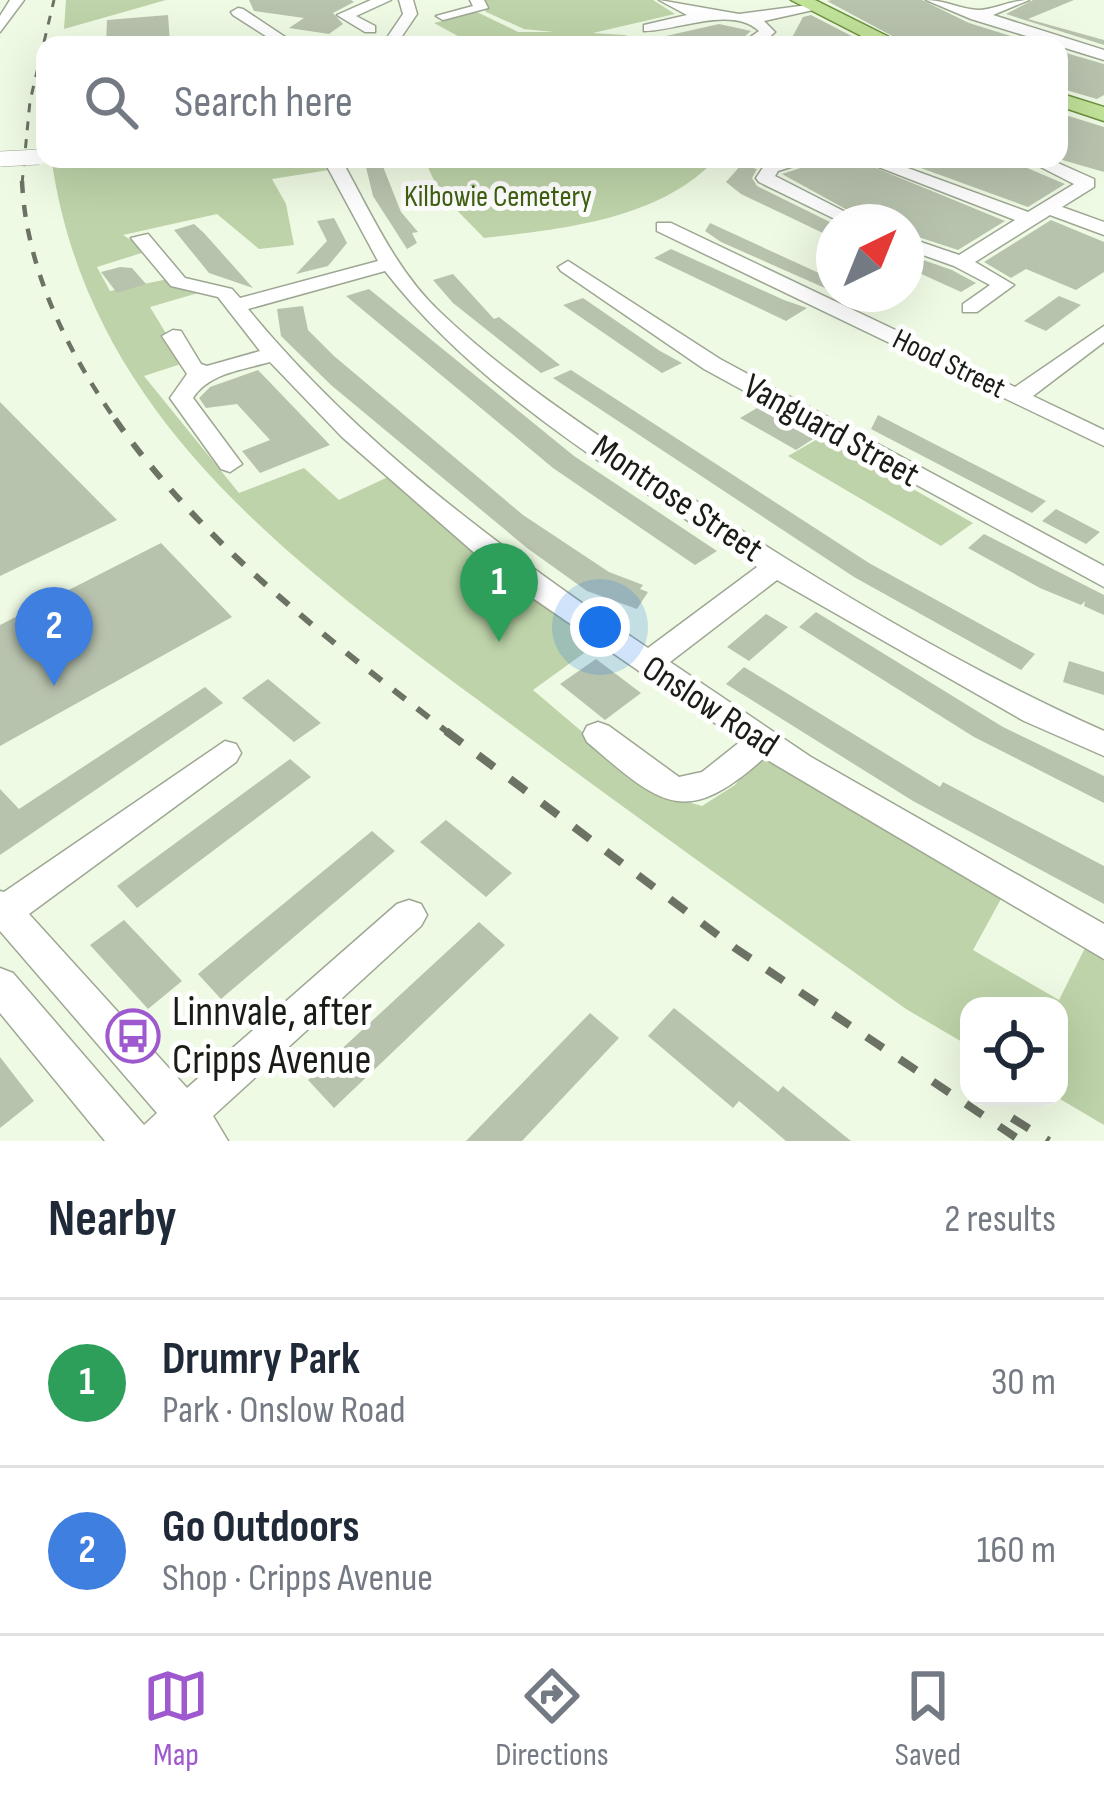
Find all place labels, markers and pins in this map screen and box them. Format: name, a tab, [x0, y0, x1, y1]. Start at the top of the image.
pin: 1	[460, 543, 538, 642]
pin: 2	[15, 587, 93, 686]
place label: Linnvale, after Cripps Avenue	[172, 987, 372, 1086]
bus stop icon: Linnvale, after Cripps Avenue	[105, 1008, 161, 1064]

